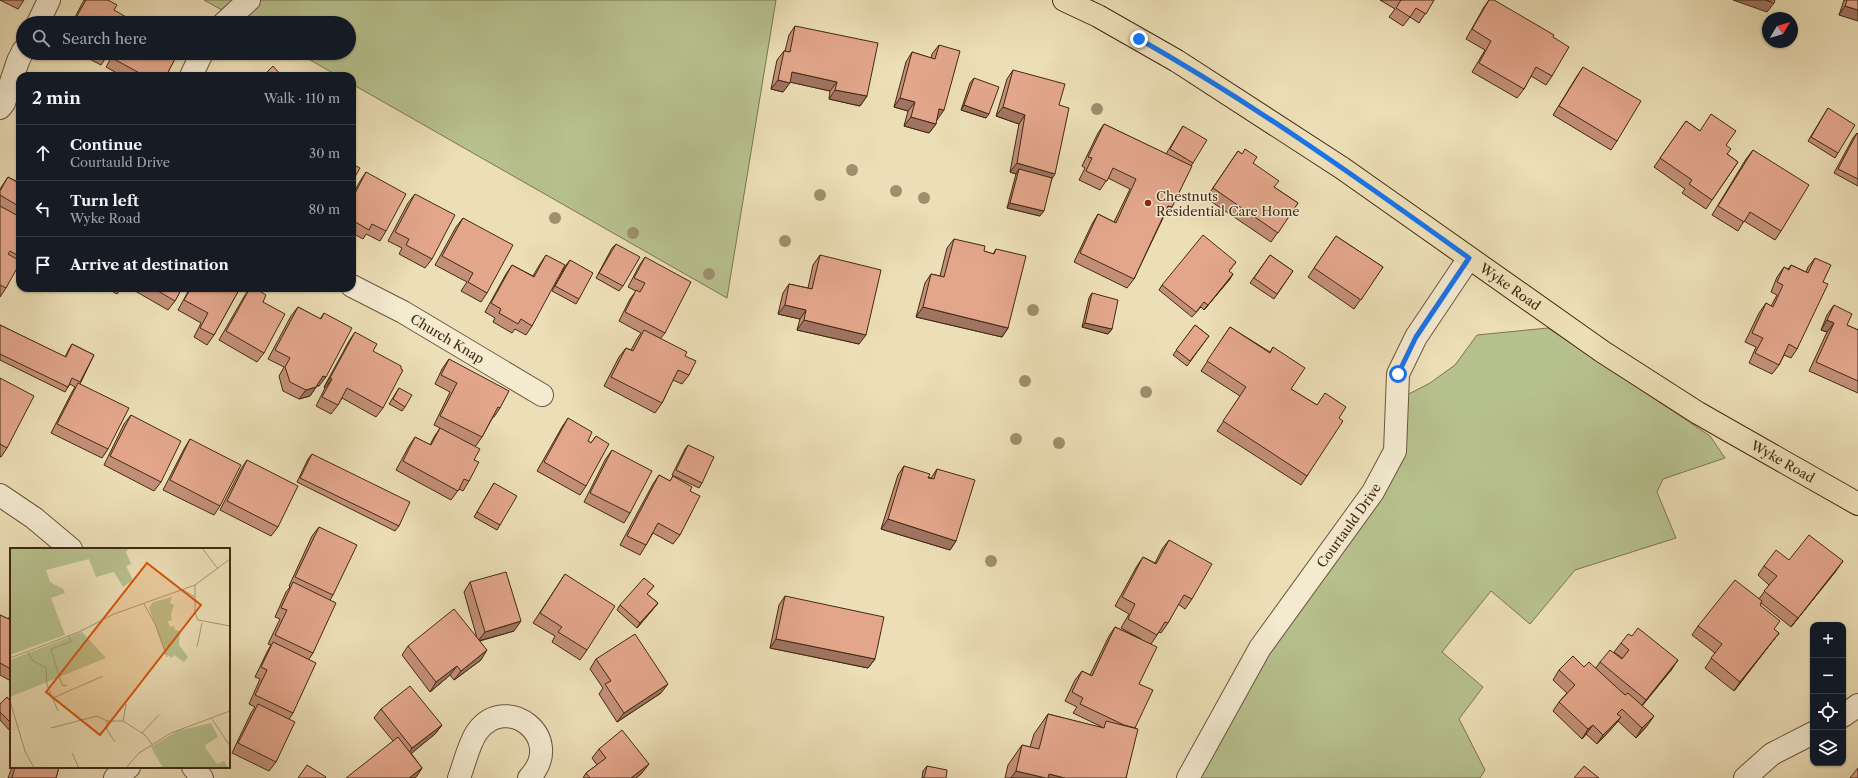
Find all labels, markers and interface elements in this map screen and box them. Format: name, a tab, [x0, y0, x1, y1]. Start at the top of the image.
north arrow	[1762, 12, 1798, 48]
search box	[16, 16, 356, 60]
icon: search	[30, 27, 52, 49]
text: Search here	[62, 29, 147, 48]
route end	[1130, 30, 1148, 48]
text: 2 min	[32, 88, 81, 108]
text: Walk · 110 m	[264, 90, 340, 106]
text: Continue	[70, 135, 142, 154]
icon: ahead	[32, 142, 54, 164]
text: 30 m	[309, 145, 340, 161]
text: Courtauld Drive	[70, 154, 170, 170]
place label: Chestnuts Residential Care Home	[1156, 188, 1300, 219]
text: Turn left	[70, 191, 139, 210]
icon: left	[32, 198, 54, 220]
marker: Chestnuts Residential Care Home	[1143, 198, 1153, 208]
text: 80 m	[308, 201, 340, 217]
text: Wyke Road	[70, 210, 141, 226]
icon: arrive	[32, 254, 54, 276]
text: Arrive at destination	[70, 255, 229, 274]
street label: Wyke Road	[1476, 259, 1544, 314]
street label: Church Knap	[408, 310, 487, 367]
route start	[1389, 365, 1407, 383]
street label: Wyke Road	[1747, 436, 1818, 486]
street label: Courtauld Drive	[1313, 480, 1384, 571]
inset map	[10, 548, 230, 768]
map controls	[1810, 622, 1846, 766]
button: +	[1810, 622, 1846, 658]
button: −	[1810, 658, 1846, 694]
button: locate	[1810, 694, 1846, 730]
button: layers	[1810, 730, 1846, 766]

